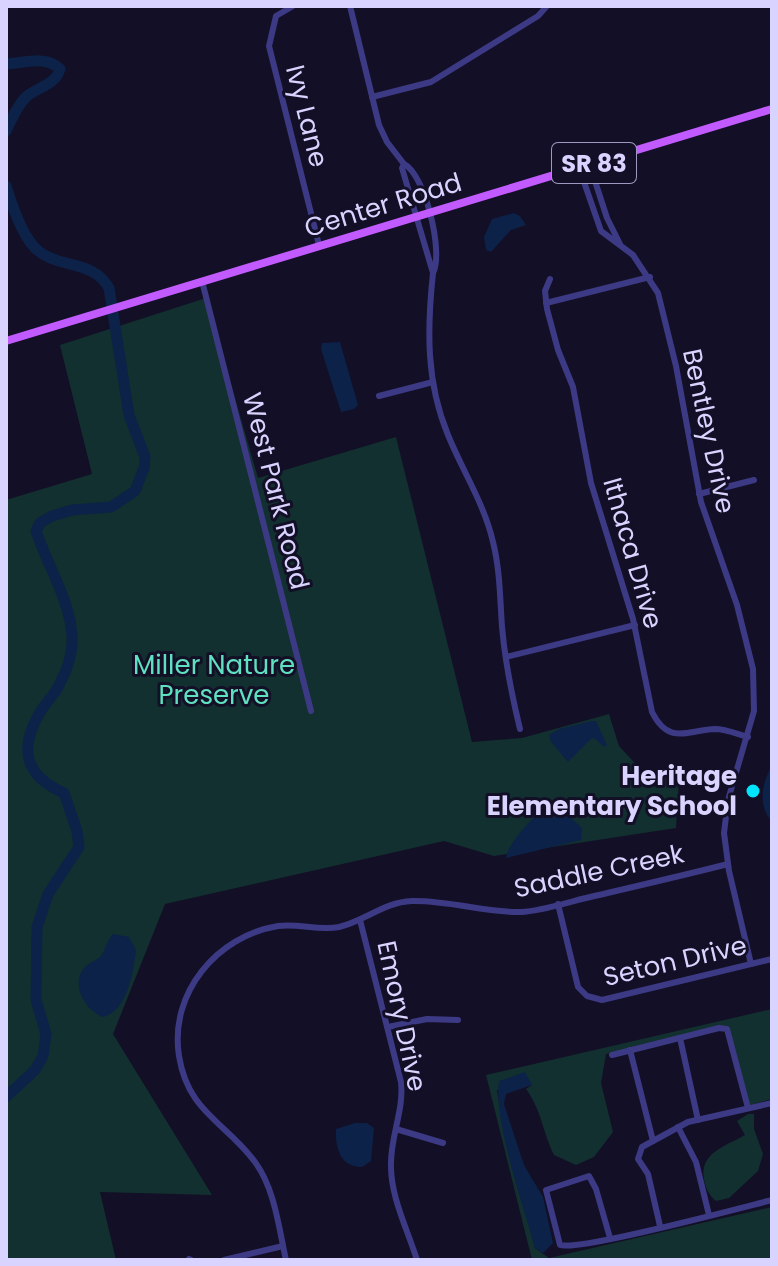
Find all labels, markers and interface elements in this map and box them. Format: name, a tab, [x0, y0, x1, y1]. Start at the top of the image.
street label: Ivy Lane	[277, 61, 337, 171]
road number: SR 83	[552, 143, 636, 183]
street label: Center Road	[300, 164, 466, 246]
street label: Bentley Drive	[674, 345, 744, 517]
street label: West Park Road	[234, 389, 318, 593]
street label: Ithaca Drive	[594, 473, 672, 633]
park label: Miller Nature Preserve	[133, 647, 295, 713]
place label: Heritage Elementary School	[487, 758, 737, 824]
marker: Heritage Elementary School	[744, 782, 762, 800]
street label: Saddle Creek	[511, 835, 688, 907]
street label: Seton Drive	[600, 927, 750, 995]
street label: Emory Drive	[368, 937, 436, 1095]

